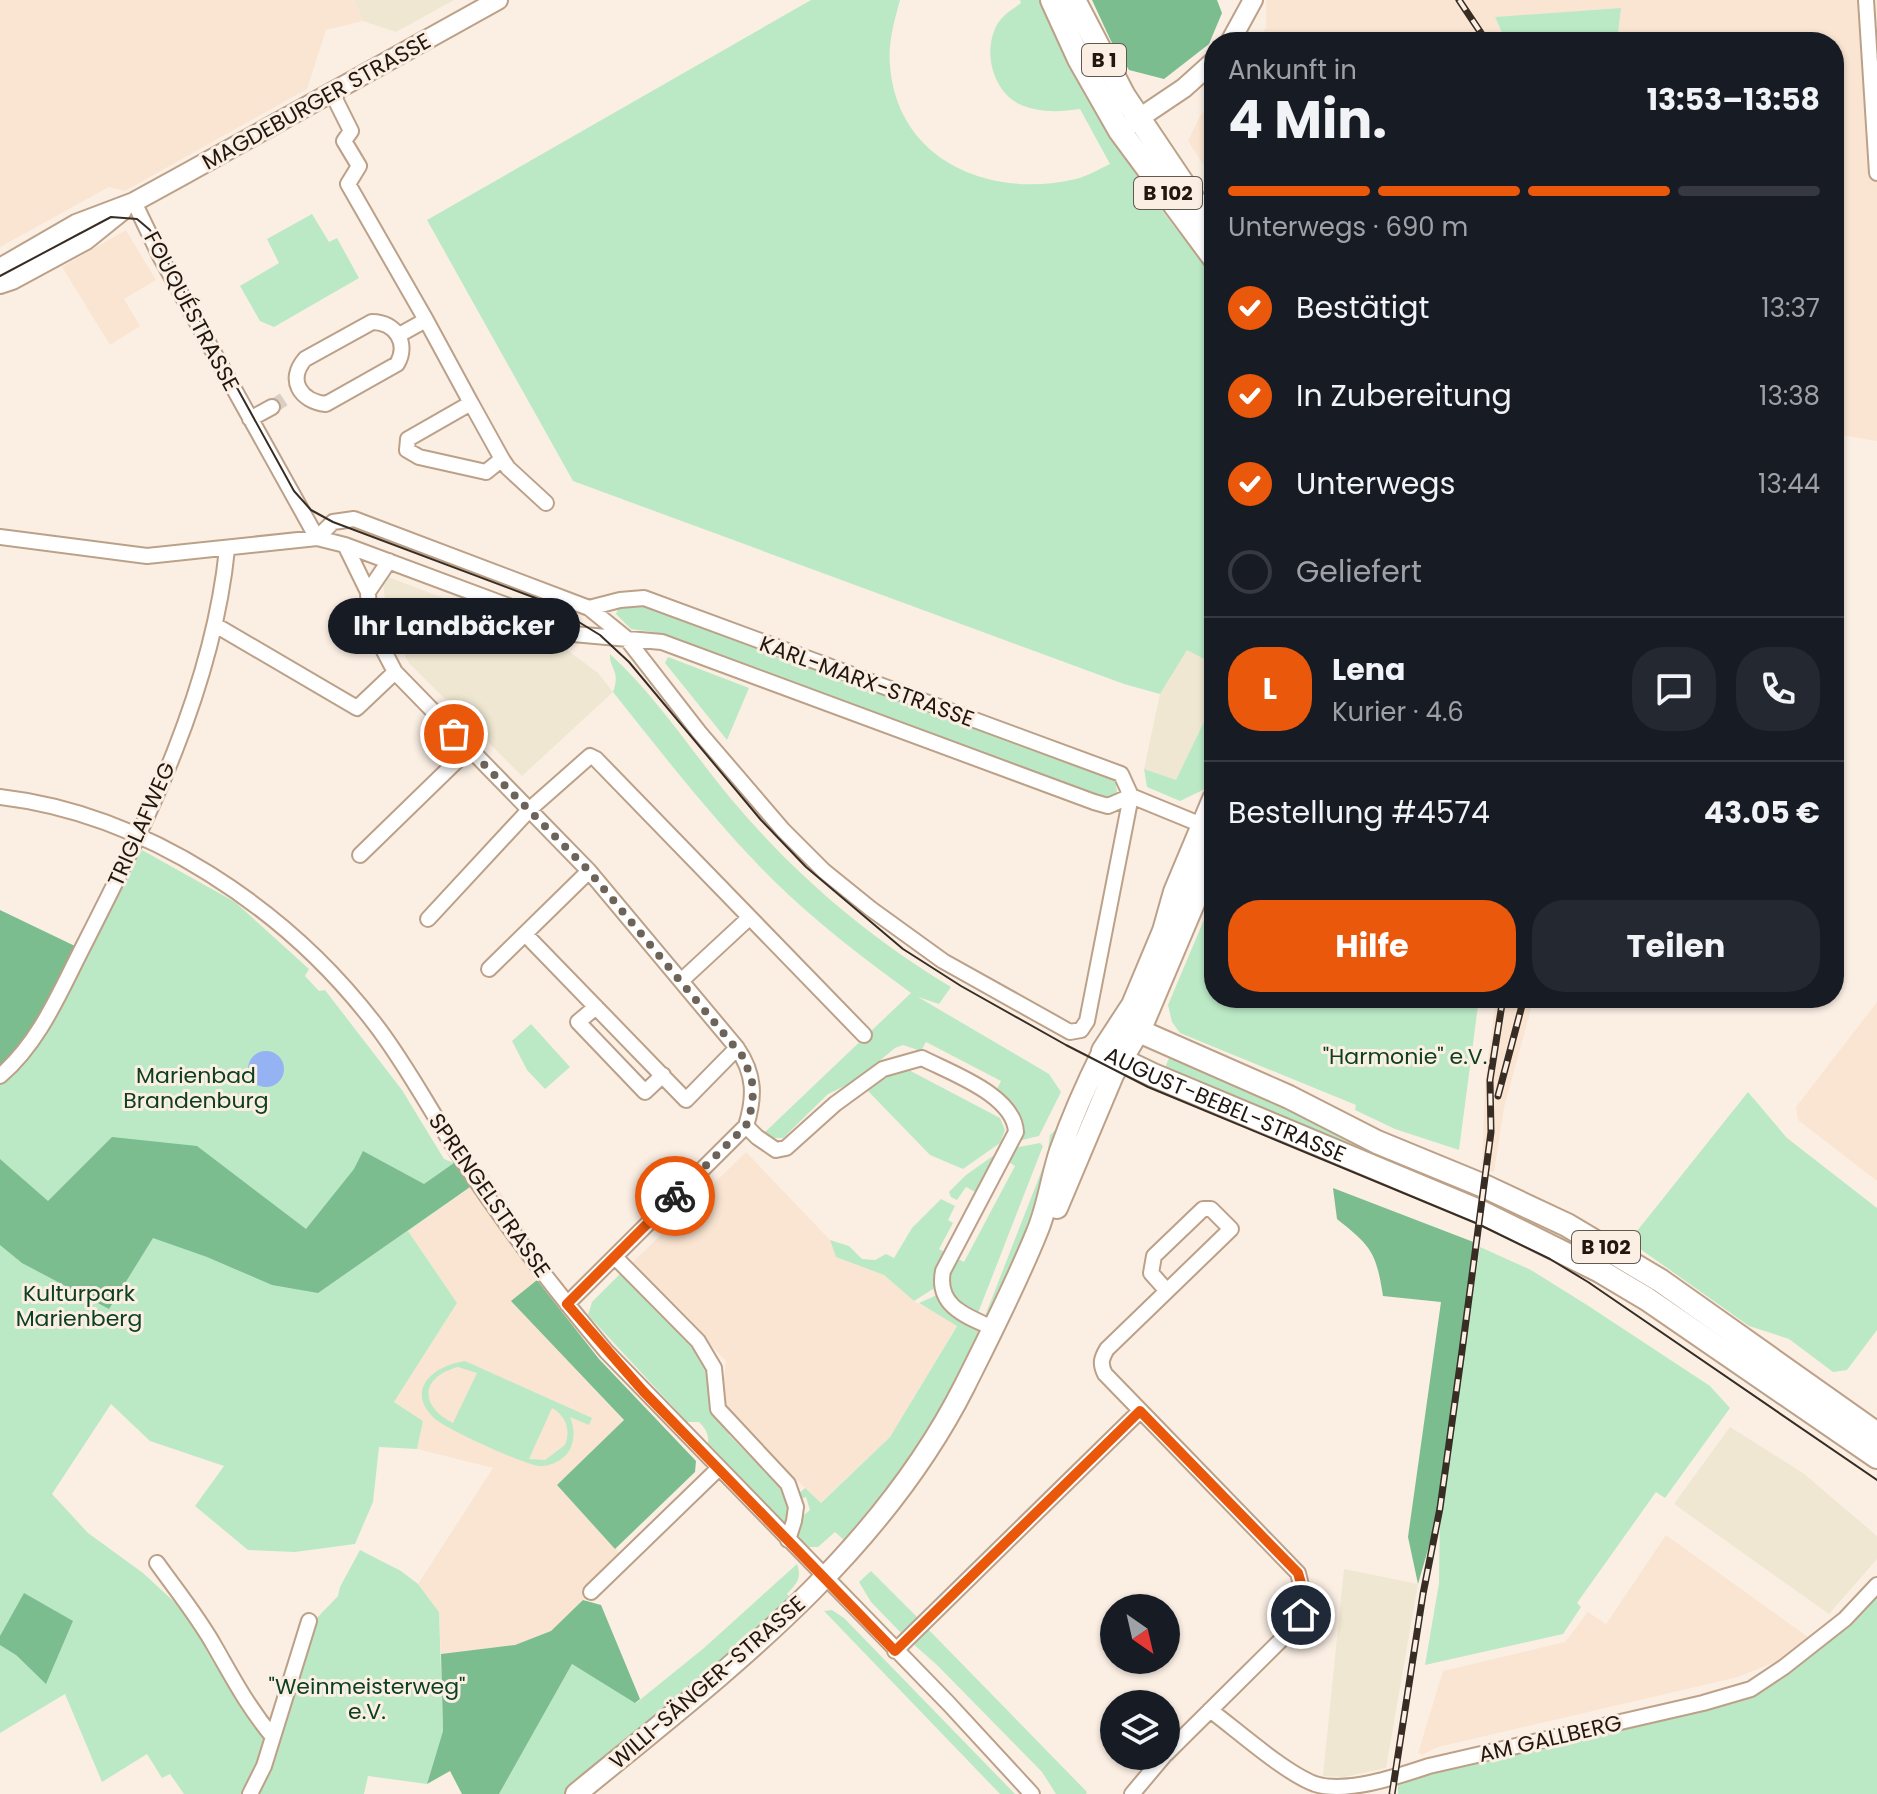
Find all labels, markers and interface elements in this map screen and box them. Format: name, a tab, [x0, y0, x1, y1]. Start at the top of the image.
street label: MAGDEBURGER STRASSE	[196, 26, 436, 177]
road number: B 1	[1082, 44, 1126, 76]
text: Ankunft in	[1228, 52, 1357, 88]
text: 13:53–13:58	[1647, 78, 1820, 121]
text: 4 Min.	[1228, 83, 1387, 156]
road number: B 102	[1134, 177, 1202, 209]
text: Unterwegs · 690 m	[1228, 209, 1468, 245]
street label: FOUQUÉSTRASSE	[136, 226, 247, 397]
icon: check	[1228, 286, 1272, 330]
text: Bestätigt	[1296, 286, 1429, 329]
text: 13:37	[1761, 290, 1820, 326]
icon: check	[1228, 374, 1272, 418]
text: In Zubereitung	[1296, 374, 1512, 417]
text: 13:38	[1759, 378, 1820, 414]
icon: check	[1228, 462, 1272, 506]
text: Unterwegs	[1296, 462, 1455, 505]
text: 13:44	[1758, 466, 1820, 502]
text: Geliefert	[1296, 550, 1422, 593]
callout: Ihr Landbäcker	[328, 598, 580, 654]
text: Ihr Landbäcker	[353, 608, 555, 644]
street label: KARL-MARX-STRASSE	[755, 628, 978, 735]
button: chat	[1632, 647, 1716, 731]
button: phone	[1736, 647, 1820, 731]
text: Lena	[1332, 648, 1405, 691]
text: L	[1263, 667, 1277, 710]
text: Kurier · 4.6	[1332, 694, 1464, 730]
pin	[420, 700, 488, 768]
icon: bag	[432, 712, 476, 756]
street label: TRIGLAFWEG	[100, 757, 183, 891]
text: Bestellung #4574	[1228, 791, 1490, 834]
text: 43.05 €	[1704, 791, 1820, 834]
button: Hilfe	[1228, 900, 1516, 992]
button: Teilen	[1532, 900, 1820, 992]
street label: AUGUST-BEBEL-STRASSE	[1099, 1039, 1351, 1170]
park label: "Harmonie" e.V.	[1323, 1041, 1487, 1072]
park label: Marienbad Brandenburg	[123, 1060, 269, 1116]
street label: SPRENGELSTRASSE	[421, 1107, 558, 1284]
courier	[635, 1156, 715, 1236]
icon: bike	[653, 1174, 697, 1218]
road number: B 102	[1572, 1231, 1640, 1263]
park label: Kulturpark Marienberg	[16, 1278, 142, 1334]
pin	[1267, 1581, 1335, 1649]
street label: WILLI-SÄNGER-STRASSE	[603, 1588, 812, 1776]
icon: home	[1279, 1593, 1323, 1637]
north arrow	[1100, 1594, 1180, 1674]
map controls	[1100, 1594, 1180, 1770]
park label: "Weinmeisterweg" e.V.	[268, 1671, 466, 1727]
button: layers	[1100, 1690, 1180, 1770]
street label: AM GALLBERG	[1476, 1707, 1625, 1770]

